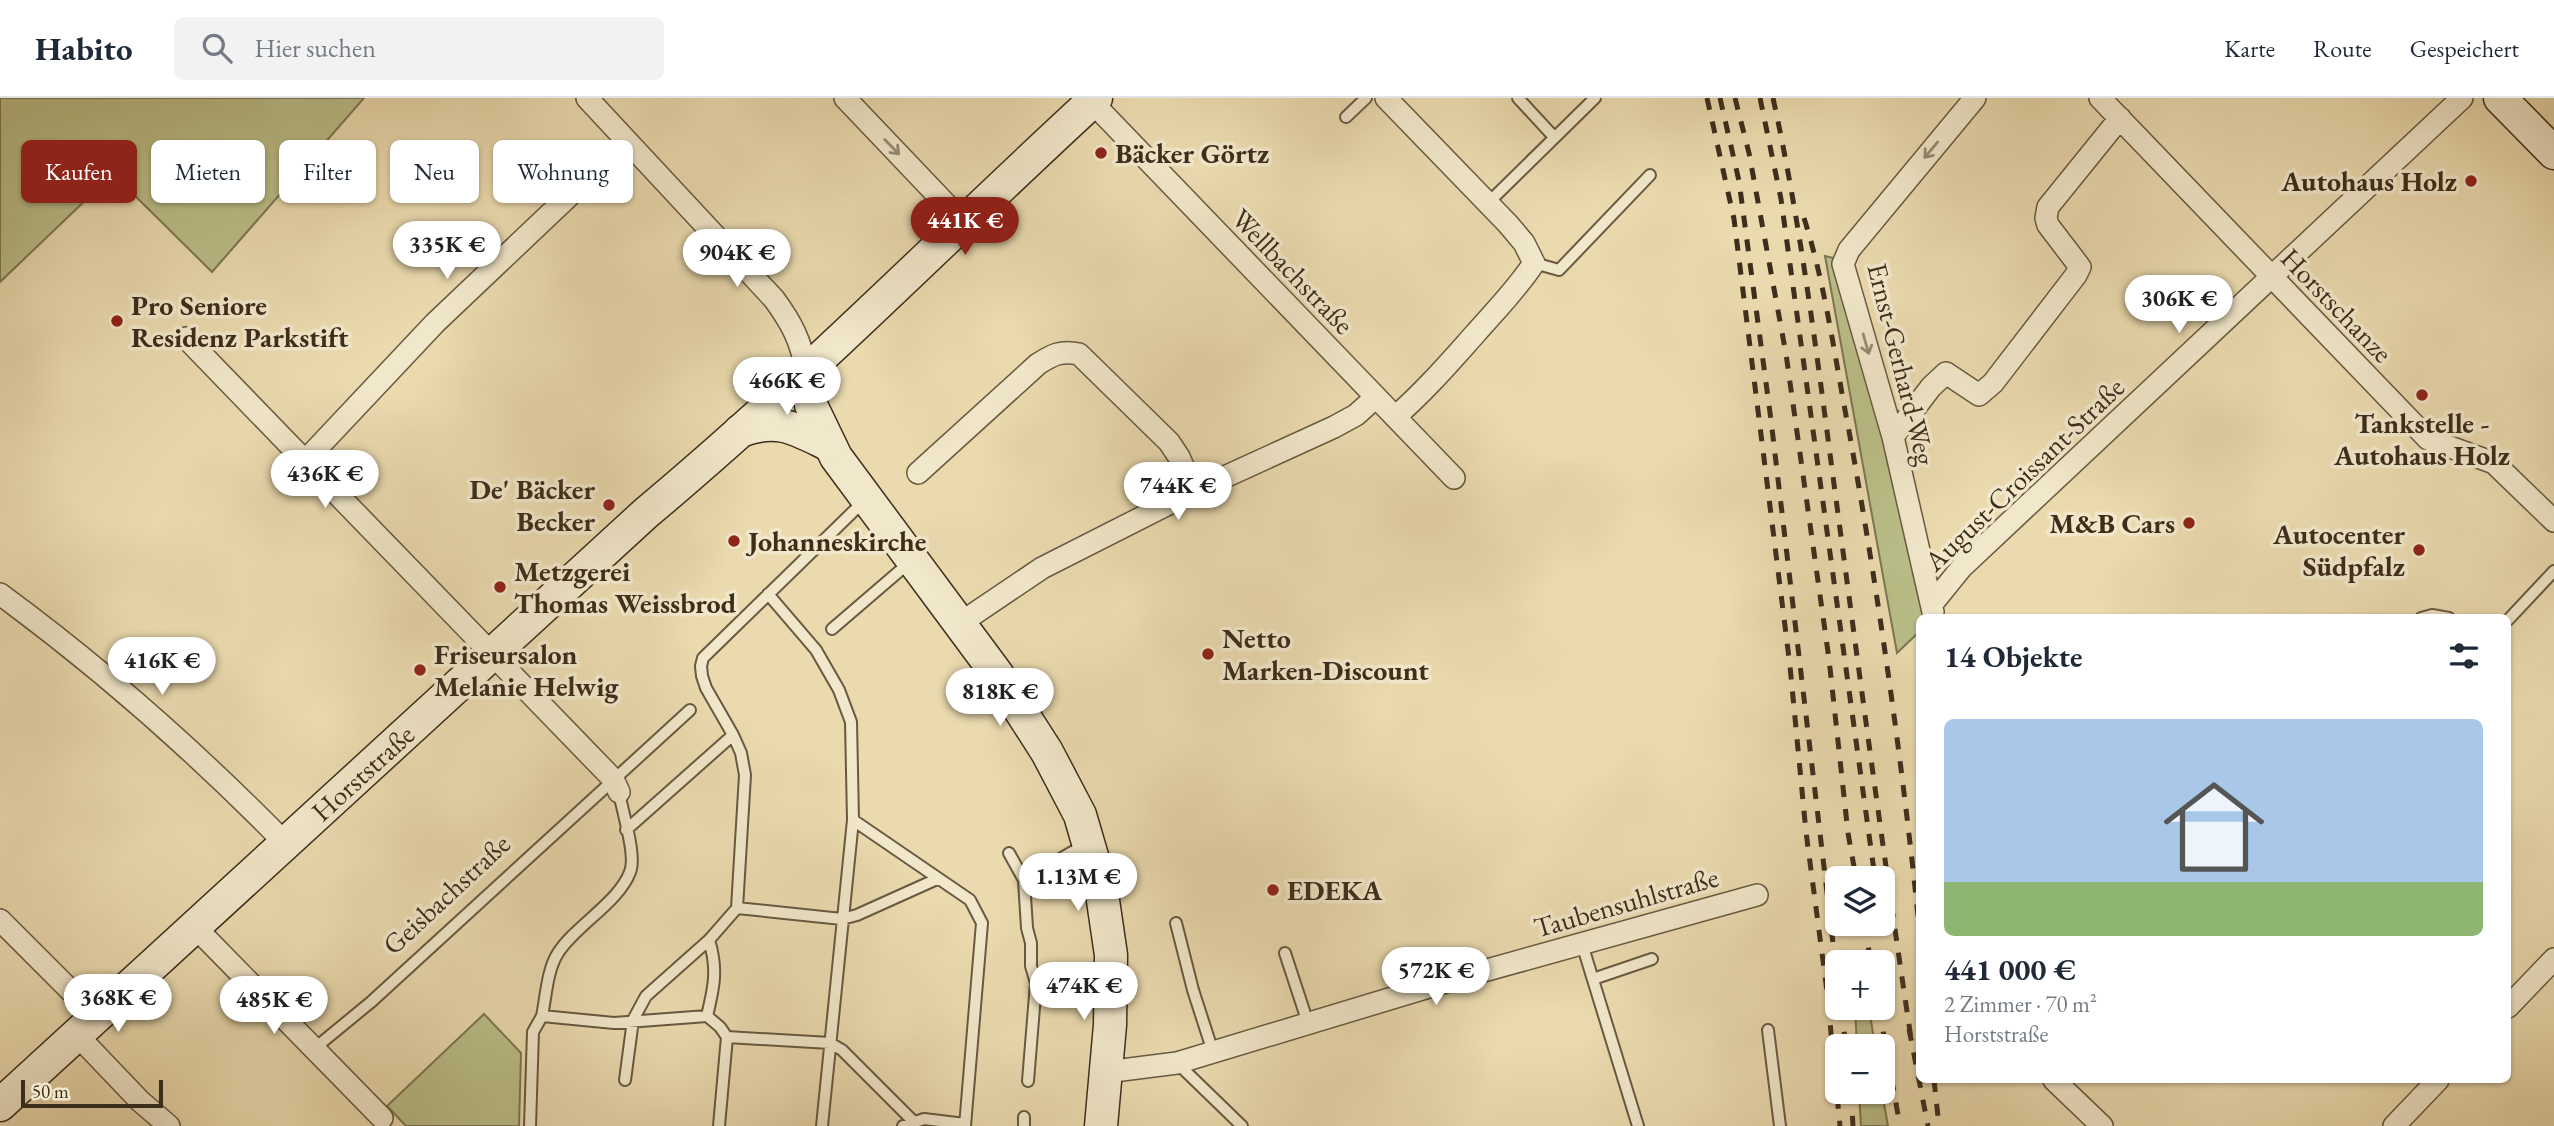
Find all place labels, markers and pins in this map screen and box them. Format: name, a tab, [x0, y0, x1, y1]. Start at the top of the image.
place label: Bäcker Görtz	[1115, 135, 1269, 171]
marker: Bäcker Görtz	[1093, 145, 1109, 161]
place label: Autohaus Holz	[2280, 163, 2457, 199]
marker: Autohaus Holz	[2463, 173, 2479, 189]
pin: 441K €	[908, 198, 1022, 257]
pin: 335K €	[390, 222, 504, 281]
pin: 904K €	[680, 230, 794, 289]
pin: 306K €	[2122, 275, 2236, 335]
place label: Pro Seniore Residenz Parkstift	[131, 287, 349, 355]
marker: Pro Seniore Residenz Parkstift	[109, 313, 125, 329]
pin: 466K €	[730, 358, 844, 417]
marker: Tankstelle - Autohaus Holz	[2414, 387, 2430, 403]
place label: Tankstelle - Autohaus Holz	[2333, 405, 2510, 473]
pin: 436K €	[268, 450, 382, 510]
pin: 744K €	[1121, 462, 1235, 522]
place label: De' Bäcker Becker	[470, 471, 595, 539]
marker: De' Bäcker Becker	[601, 497, 617, 513]
place label: M&B Cars	[2049, 505, 2175, 541]
marker: M&B Cars	[2181, 515, 2197, 531]
place label: Autocenter Südpfalz	[2272, 516, 2405, 584]
place label: Johanneskirche	[745, 523, 926, 559]
marker: Johanneskirche	[726, 533, 742, 549]
marker: Autocenter Südpfalz	[2411, 542, 2427, 558]
place label: Metzgerei Thomas Weissbrod	[514, 553, 737, 621]
marker: Metzgerei Thomas Weissbrod	[492, 579, 508, 595]
place label: Netto Marken-Discount	[1222, 620, 1429, 688]
place label: Friseursalon Melanie Helwig	[434, 636, 619, 704]
pin: 416K €	[105, 638, 219, 697]
marker: Netto Marken-Discount	[1200, 646, 1216, 662]
marker: Friseursalon Melanie Helwig	[412, 662, 428, 678]
pin: 818K €	[943, 668, 1057, 728]
pin: 1.13M €	[1013, 854, 1143, 913]
place label: EDEKA	[1287, 872, 1383, 908]
marker: EDEKA	[1265, 882, 1281, 898]
pin: 572K €	[1379, 948, 1493, 1007]
pin: 474K €	[1027, 962, 1141, 1022]
pin: 368K €	[61, 974, 175, 1034]
pin: 485K €	[217, 976, 331, 1036]

